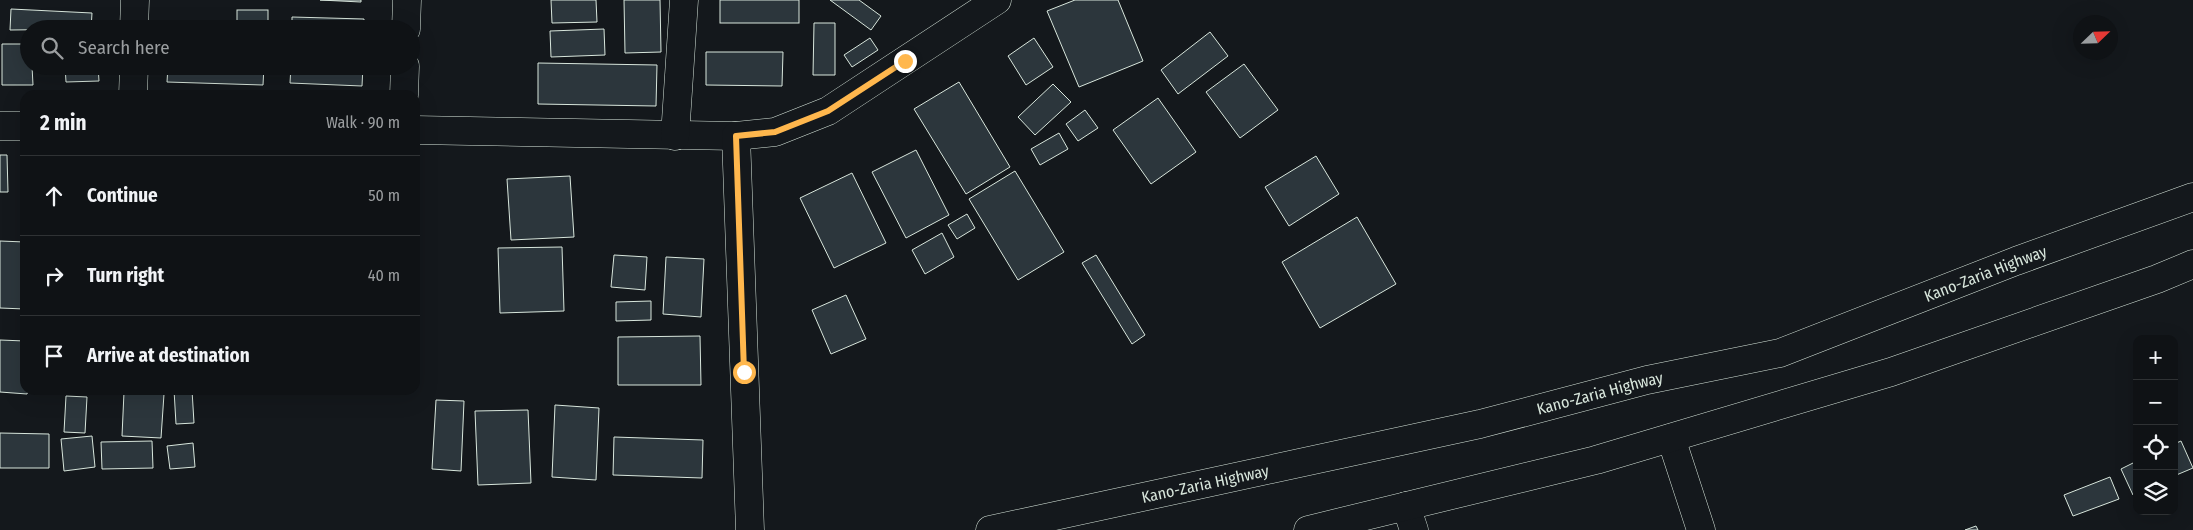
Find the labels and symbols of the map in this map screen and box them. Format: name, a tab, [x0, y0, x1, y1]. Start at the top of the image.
north arrow	[2073, 15, 2118, 60]
route end	[894, 50, 917, 73]
street label: Kano-Zaria Highway	[1921, 241, 2050, 305]
route start	[733, 361, 756, 384]
street label: Kano-Zaria Highway	[1534, 367, 1665, 418]
street label: Kano-Zaria Highway	[1140, 460, 1271, 506]

